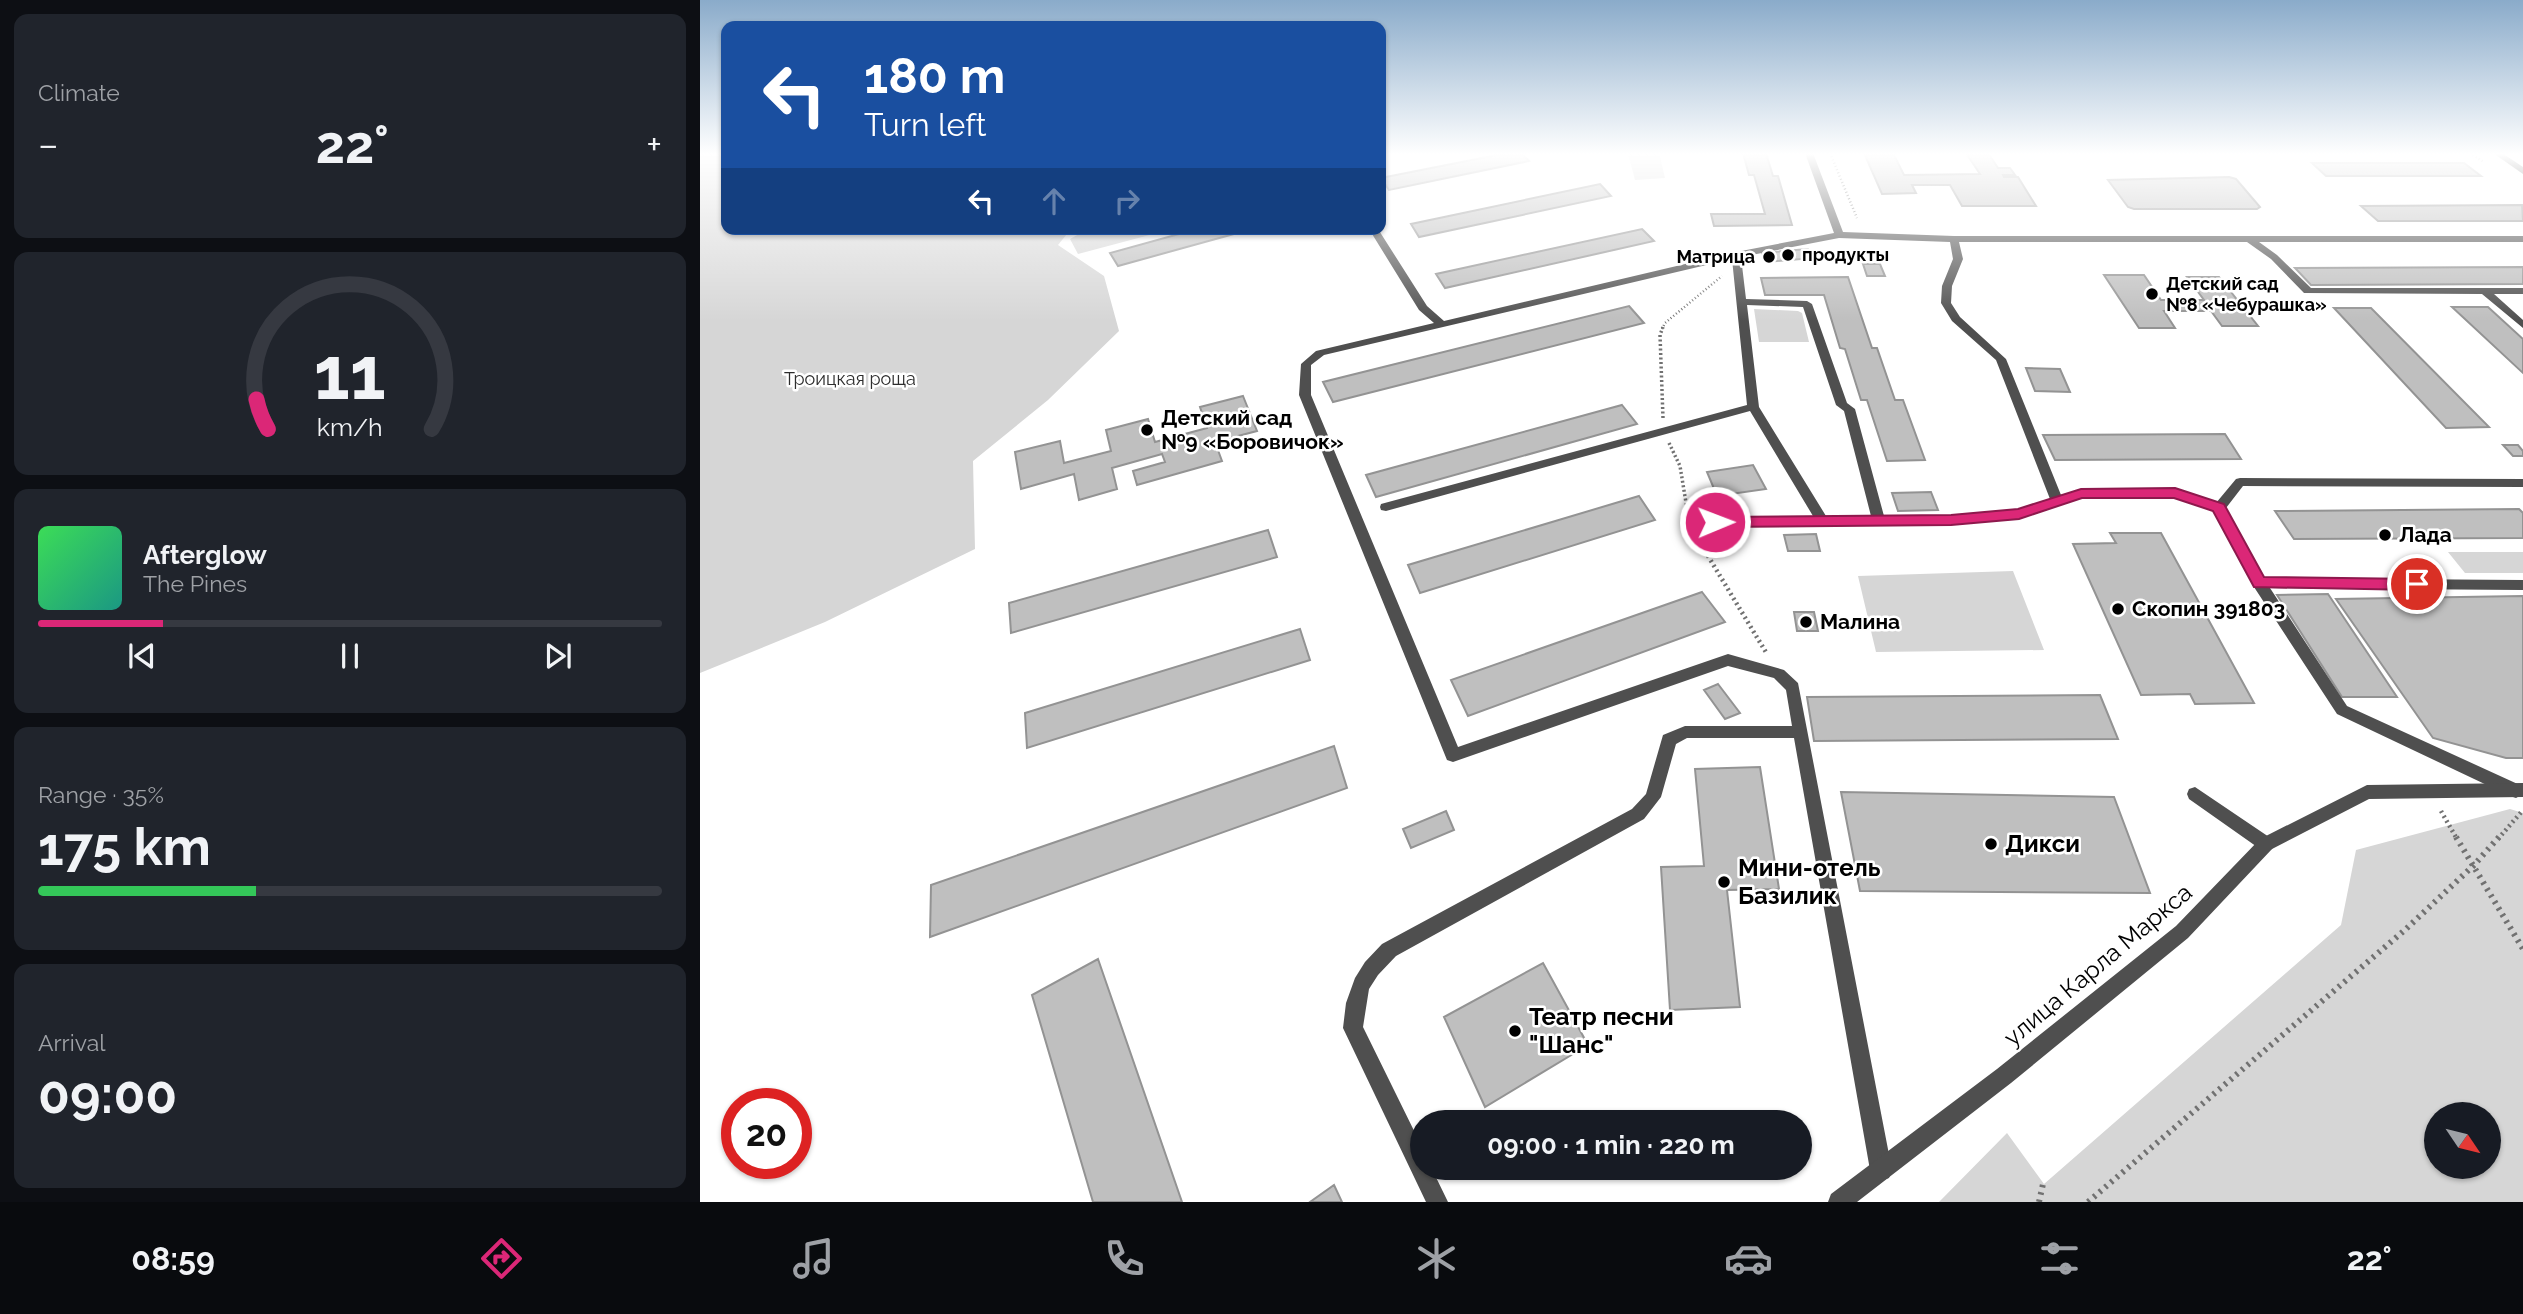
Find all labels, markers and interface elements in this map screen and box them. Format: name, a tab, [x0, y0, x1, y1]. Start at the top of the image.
text: 180 m	[864, 47, 1005, 104]
icon: left	[749, 49, 840, 140]
text: Climate	[38, 79, 120, 106]
text: Turn left	[864, 106, 986, 143]
text: 22°	[316, 114, 389, 175]
text: −	[38, 122, 58, 167]
text: +	[646, 122, 662, 167]
icon: left	[962, 182, 1000, 220]
icon: ahead	[1035, 182, 1073, 220]
icon: right	[1108, 182, 1146, 220]
place label: продукты	[1802, 244, 1889, 265]
place label: Матрица	[1677, 246, 1755, 267]
marker: продукты	[1780, 247, 1796, 263]
marker: Матрица	[1761, 249, 1777, 265]
place label: Детский сад №8 «Чебурашка»	[2166, 273, 2327, 315]
marker: Детский сад №8 «Чебурашка»	[2144, 286, 2160, 302]
text: 11	[314, 332, 386, 417]
park label: Троицкая роща	[784, 368, 916, 389]
place label: Детский сад №9 «Боровичок»	[1161, 405, 1344, 454]
text: km/h	[317, 412, 383, 442]
marker: Детский сад №9 «Боровичок»	[1139, 422, 1155, 438]
position arrow	[1678, 485, 1752, 559]
place label: Лада	[2399, 522, 2452, 547]
marker: Лада	[2377, 527, 2393, 543]
text: Afterglow	[143, 540, 267, 570]
pin	[2387, 554, 2447, 614]
icon: arrive	[2398, 565, 2436, 603]
text: The Pines	[143, 570, 247, 597]
place label: Скопин 391803	[2132, 596, 2285, 621]
marker: Скопин 391803	[2110, 601, 2126, 617]
place label: Малина	[1820, 609, 1900, 634]
marker: Малина	[1798, 614, 1814, 630]
icon: previous	[123, 637, 161, 675]
icon: pause	[331, 637, 369, 675]
icon: next	[539, 637, 577, 675]
text: Range · 35%	[38, 781, 164, 808]
text: 175 km	[38, 816, 211, 877]
place label: Дикси	[2005, 829, 2080, 858]
marker: Дикси	[1983, 836, 1999, 852]
place label: Мини-отель Базилик	[1738, 853, 1881, 910]
marker: Мини-отель Базилик	[1716, 874, 1732, 890]
street label: улица Карла Маркса	[1998, 877, 2198, 1052]
place label: Театр песни "Шанс"	[1529, 1002, 1674, 1059]
marker: Театр песни "Шанс"	[1507, 1023, 1523, 1039]
text: Arrival	[38, 1029, 105, 1056]
text: 09:00	[38, 1064, 177, 1125]
speed limit sign: 20	[721, 1088, 812, 1179]
north arrow	[2424, 1102, 2501, 1180]
map controls	[2424, 1102, 2501, 1179]
text: 09:00 · 1 min · 220 m	[1487, 1130, 1735, 1160]
icon: directions	[477, 1234, 526, 1283]
icon: music	[789, 1234, 838, 1283]
icon: phone	[1100, 1234, 1149, 1283]
icon: climate	[1412, 1234, 1461, 1283]
icon: car	[1724, 1234, 1773, 1283]
icon: filters	[2035, 1234, 2084, 1283]
text: 08:59	[131, 1240, 215, 1277]
text: 22°	[2347, 1240, 2392, 1277]

